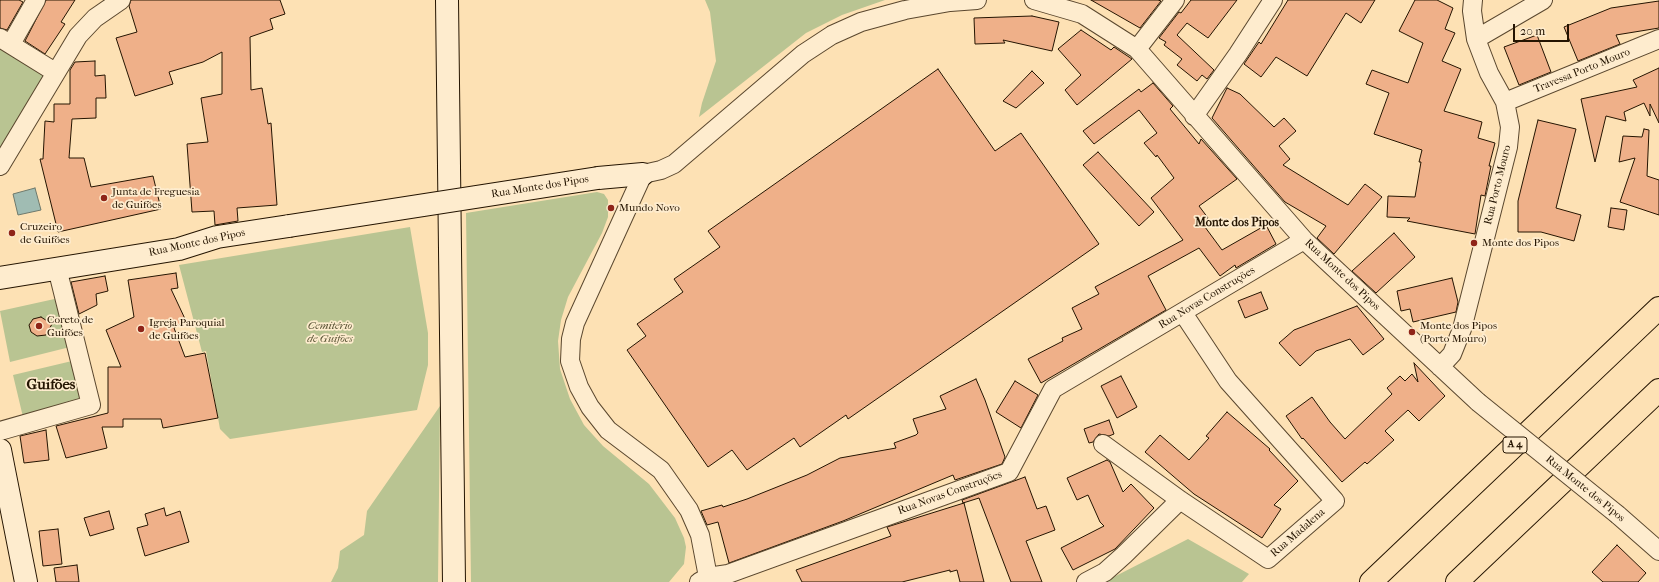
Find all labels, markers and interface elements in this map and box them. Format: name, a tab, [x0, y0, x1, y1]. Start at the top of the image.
scale bar	[1515, 16, 1571, 42]
text: 20 m	[1520, 24, 1545, 38]
street label: Travessa Porto Mouro	[1532, 46, 1632, 96]
street label: Rua Porto Mouro	[1482, 144, 1514, 226]
street label: Rua Monte dos Pipos	[490, 173, 590, 201]
place label: Junta de Freguesia de Guifões	[112, 185, 200, 211]
marker: Junta de Freguesia de Guifões	[99, 193, 109, 203]
place label: Mundo Novo	[619, 201, 680, 215]
marker: Mundo Novo	[606, 203, 616, 213]
district label: Monte dos Pipos	[1195, 216, 1279, 230]
place label: Cruzeiro de Guifões	[20, 220, 70, 246]
street label: Rua Monte dos Pipos	[147, 226, 247, 260]
marker: Cruzeiro de Guifões	[7, 228, 17, 238]
place label: Monte dos Pipos	[1482, 236, 1559, 250]
street label: Rua Monte dos Pipos	[1302, 237, 1382, 313]
marker: Monte dos Pipos	[1469, 238, 1479, 248]
street label: Rua Novas Construções	[1156, 264, 1258, 332]
place label: Coreto de Guifões	[47, 313, 93, 339]
place label: Igreja Paroquial de Guifões	[149, 316, 225, 342]
park label: Cemitério de Guifões	[307, 319, 353, 345]
place label: Monte dos Pipos (Porto Mouro)	[1420, 319, 1497, 345]
marker: Coreto de Guifões	[34, 321, 44, 331]
marker: Igreja Paroquial de Guifões	[136, 324, 146, 334]
marker: Monte dos Pipos (Porto Mouro)	[1407, 327, 1417, 337]
district label: Guifões	[27, 376, 75, 394]
road number: A 4	[1503, 437, 1527, 453]
street label: Rua Monte dos Pipos	[1543, 453, 1627, 525]
street label: Rua Novas Construções	[896, 468, 1004, 518]
street label: Rua Madalena	[1268, 506, 1328, 560]

